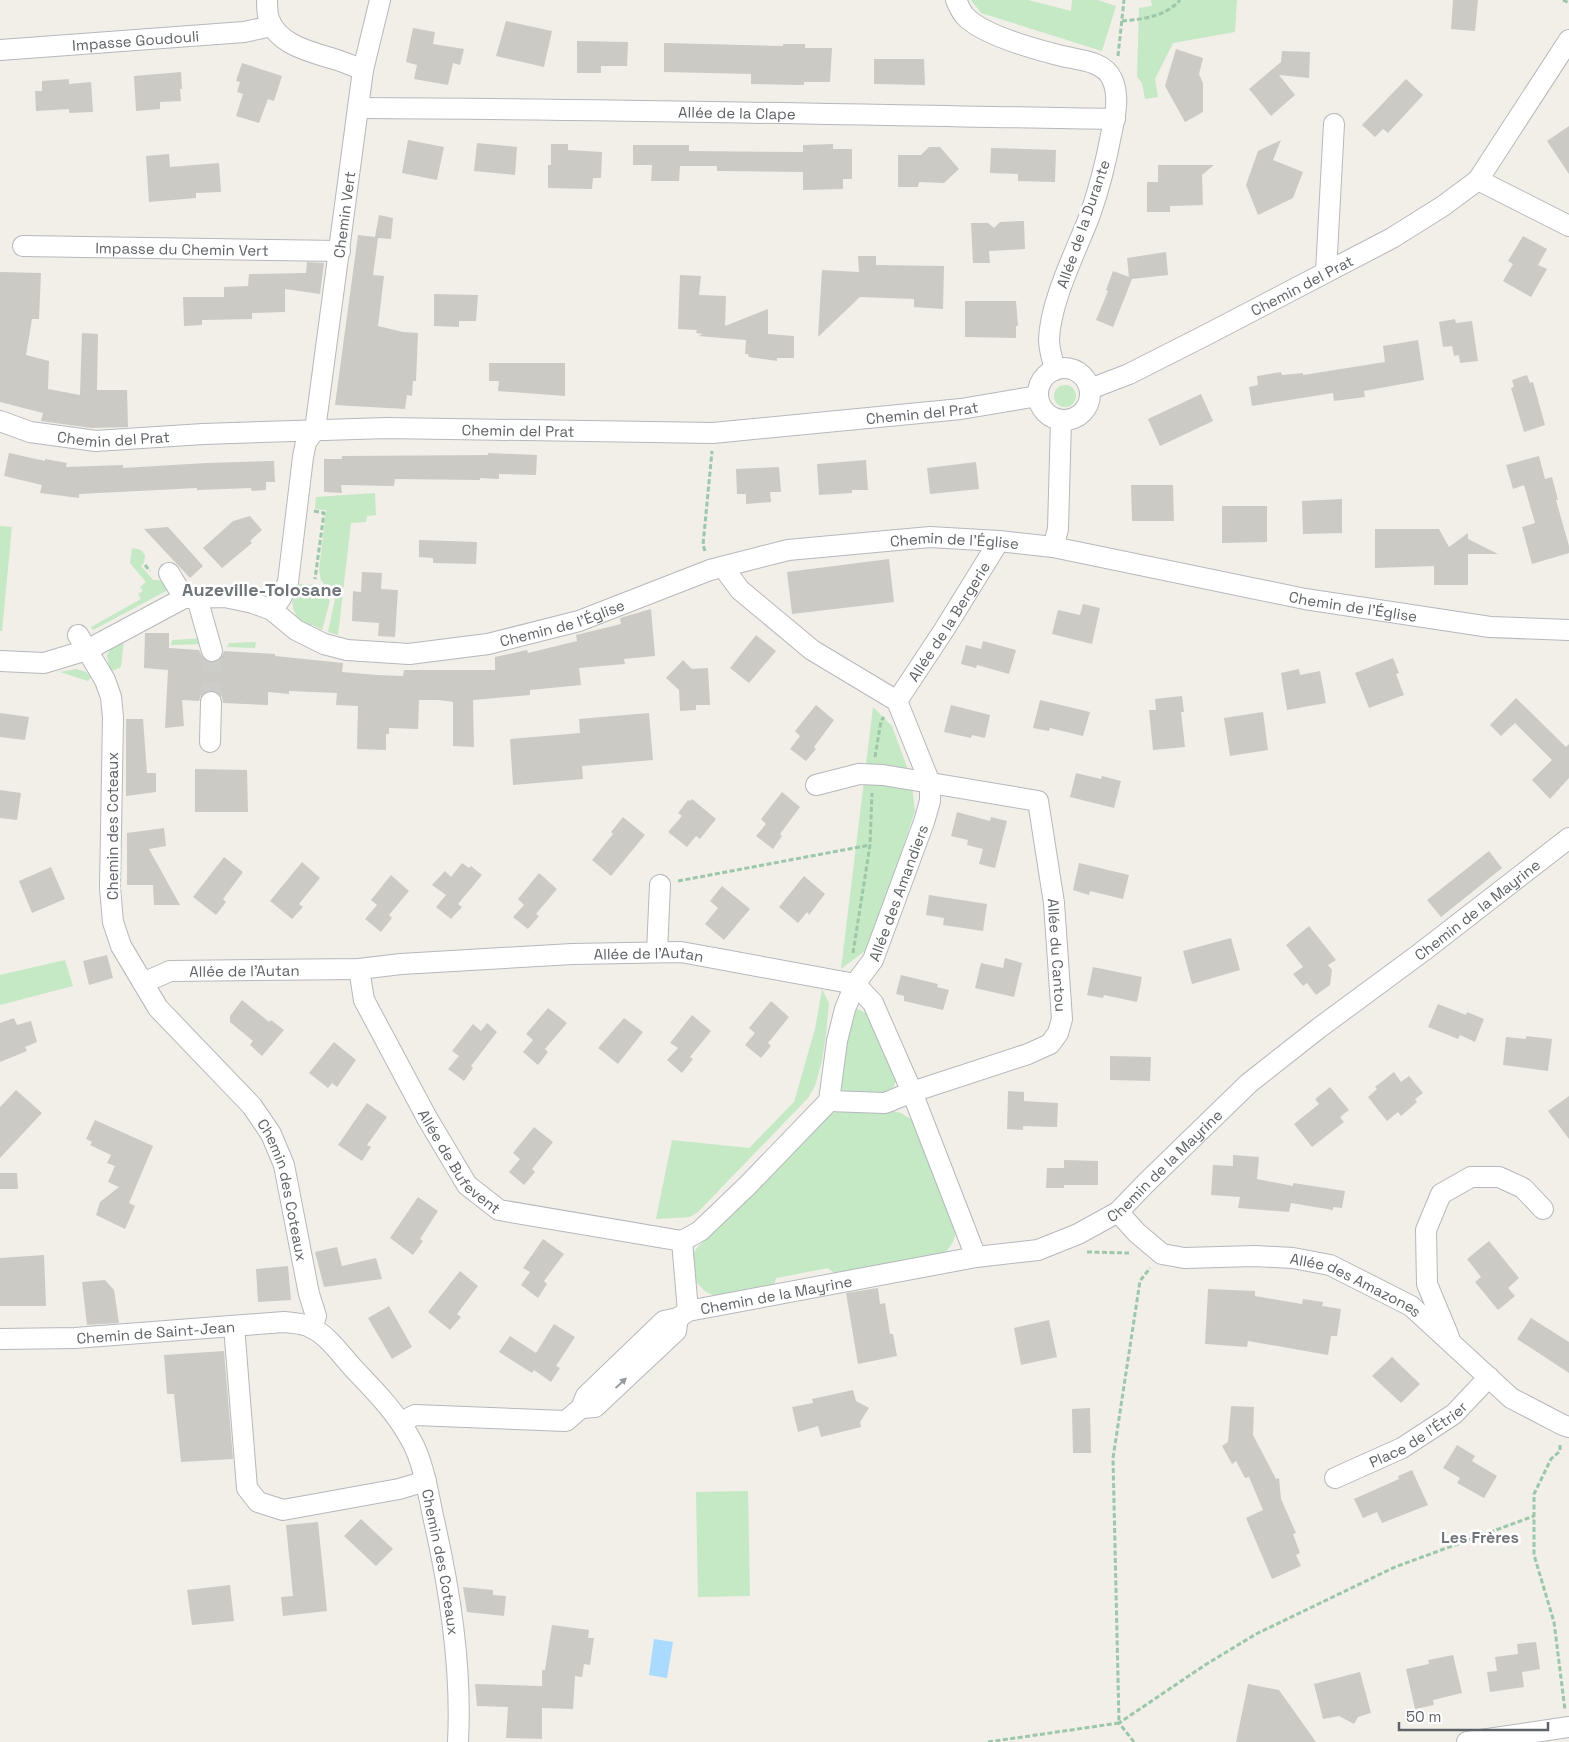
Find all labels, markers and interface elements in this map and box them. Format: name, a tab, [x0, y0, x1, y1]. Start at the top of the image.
street label: Impasse Goudouli	[71, 26, 200, 54]
street label: Allée de la Clape	[678, 102, 796, 123]
street label: Allée de la Durante	[1052, 157, 1114, 291]
street label: Chemin Vert	[329, 170, 359, 259]
street label: Impasse du Chemin Vert	[95, 238, 269, 259]
street label: Chemin del Prat	[1247, 251, 1356, 320]
street label: Chemin del Prat	[865, 397, 980, 428]
street label: Chemin del Prat	[461, 420, 575, 440]
street label: Chemin del Prat	[56, 426, 170, 451]
street label: Chemin de l'Église	[889, 528, 1020, 553]
street label: Allée de la Bergerie	[903, 558, 994, 685]
district label: Auzeville-Tolosane	[182, 578, 342, 601]
street label: Chemin de l'Église	[1287, 586, 1419, 625]
street label: Chemin de l'Église	[498, 595, 627, 650]
street label: Chemin des Coteaux	[103, 752, 122, 900]
street label: Allée des Amandiers	[864, 822, 932, 964]
street label: Chemin de la Mayrine	[1410, 855, 1544, 964]
street label: Allée du Cantou	[1044, 898, 1071, 1012]
street label: Allée de l'Autan	[593, 942, 705, 966]
street label: Allée de l'Autan	[189, 960, 300, 980]
street label: Chemin de la Mayrine	[1103, 1105, 1226, 1226]
street label: Allée de Bufevent	[414, 1106, 505, 1217]
street label: Chemin des Coteaux	[254, 1115, 312, 1263]
street label: Allée des Amazones	[1289, 1248, 1426, 1321]
street label: Chemin de la Mayrine	[699, 1271, 854, 1318]
street label: Chemin de Saint-Jean	[76, 1316, 236, 1347]
one-way arrow	[614, 1377, 626, 1389]
street label: Place de l'Étrier	[1366, 1397, 1471, 1471]
street label: Chemin des Coteaux	[418, 1487, 464, 1636]
district label: Les Frères	[1441, 1527, 1519, 1548]
scale bar	[1399, 1700, 1548, 1732]
text: 50 m	[1406, 1707, 1441, 1726]

